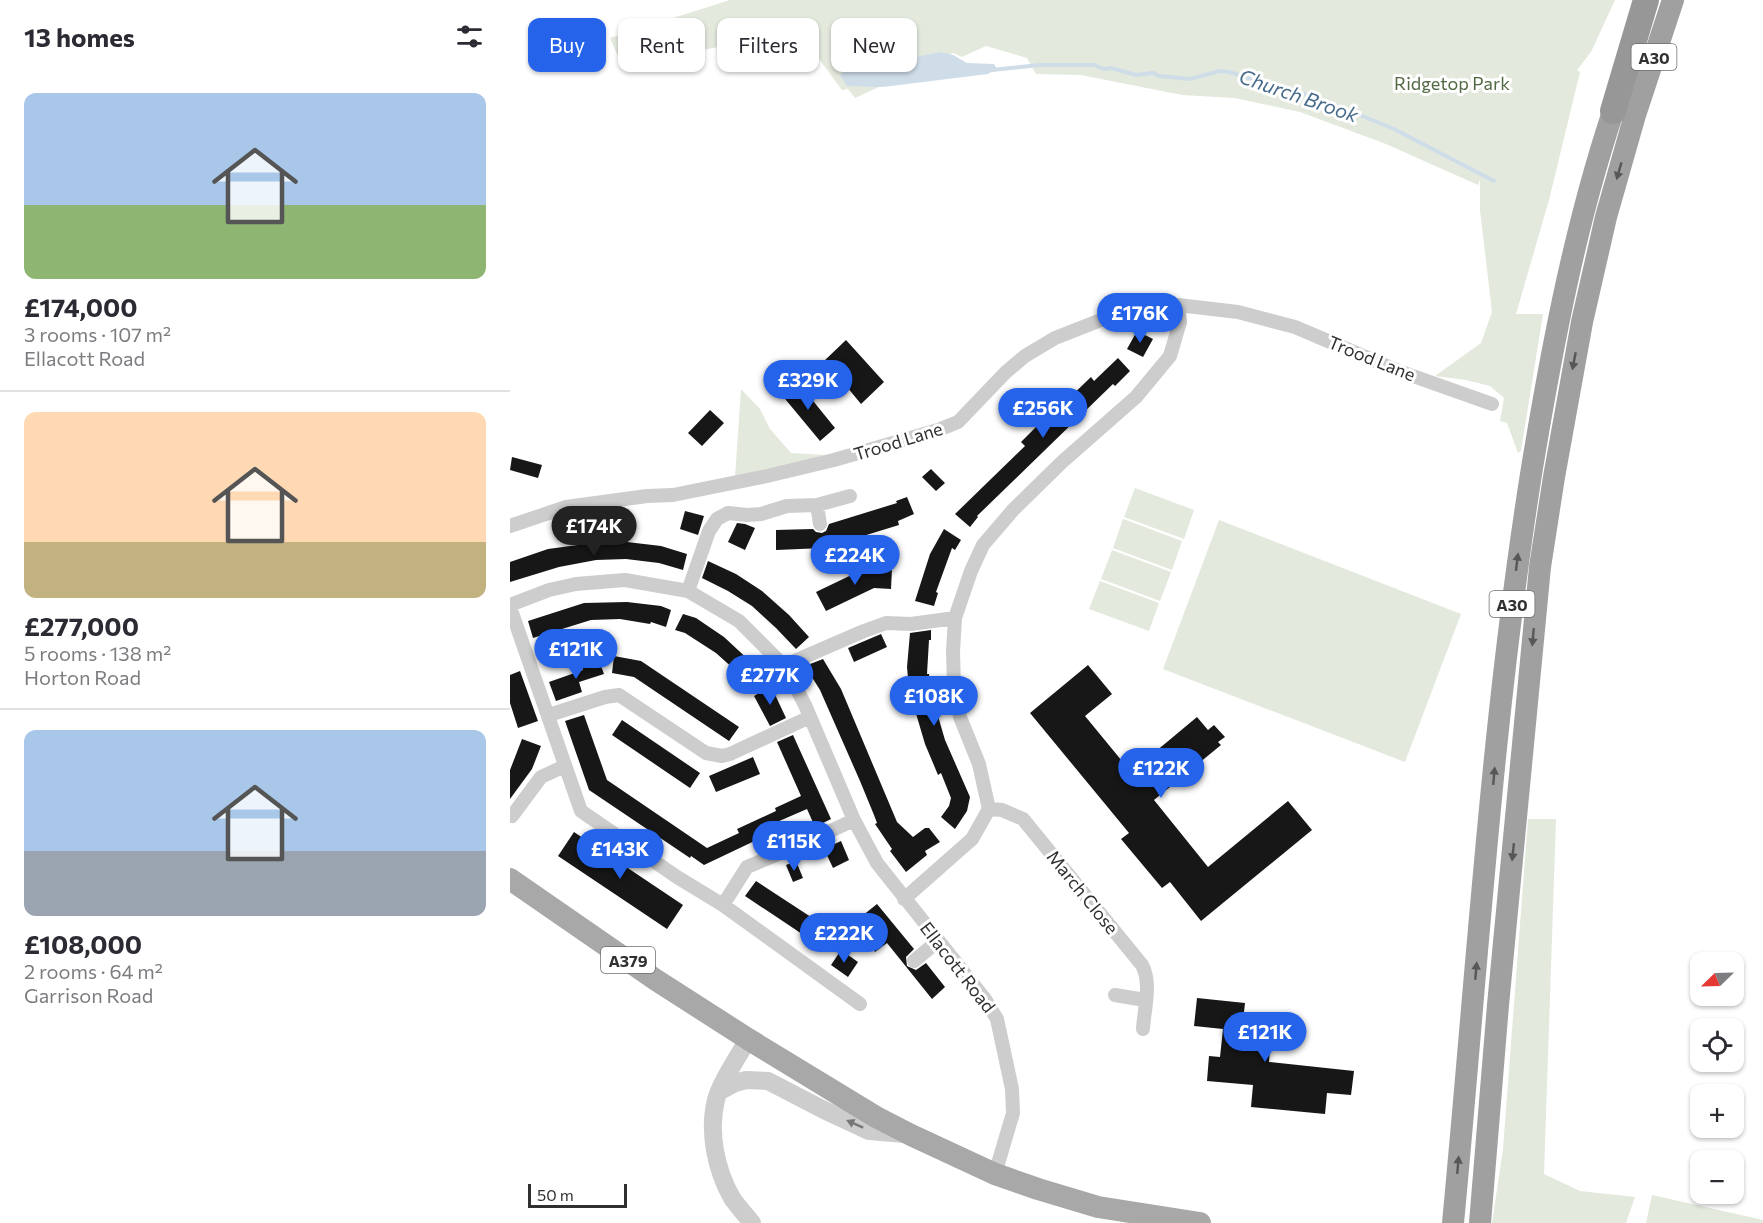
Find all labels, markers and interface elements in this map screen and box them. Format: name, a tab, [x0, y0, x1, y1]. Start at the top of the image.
chip: Buy	[528, 18, 606, 72]
chip: Rent	[618, 18, 705, 72]
chip: Filters	[717, 18, 819, 72]
chip: New	[831, 18, 917, 72]
icon: filters	[453, 20, 486, 53]
text: 13 homes	[24, 21, 135, 52]
road number: A30	[1632, 44, 1676, 70]
water label: Church Brook	[1236, 63, 1363, 127]
park label: Ridgetop Park	[1394, 72, 1510, 94]
icon: home	[201, 132, 309, 240]
one-way arrow	[1614, 162, 1623, 180]
text: £174,000	[24, 291, 138, 322]
pin: £176K	[1098, 293, 1182, 344]
text: £176K	[1111, 300, 1169, 324]
text: 3 rooms · 107 m²	[24, 322, 171, 346]
street label: Trood Lane	[1325, 331, 1419, 385]
text: Ellacott Road	[24, 346, 145, 370]
one-way arrow	[1569, 351, 1578, 370]
pin: £329K	[766, 360, 850, 411]
text: £329K	[777, 367, 839, 391]
pin: £256K	[1001, 388, 1085, 439]
text: £256K	[1012, 395, 1074, 419]
street label: Trood Lane	[851, 417, 945, 465]
icon: home	[201, 451, 309, 559]
pin: £174K	[552, 506, 636, 557]
text: £174K	[566, 513, 622, 537]
pin: £224K	[813, 535, 897, 586]
text: £224K	[825, 542, 885, 566]
one-way arrow	[1513, 552, 1522, 571]
road number: A30	[1490, 591, 1534, 617]
text: £277,000	[24, 610, 139, 641]
one-way arrow	[1528, 627, 1538, 646]
pin: £121K	[534, 629, 618, 680]
text: £121K	[548, 636, 604, 660]
text: 5 rooms · 138 m²	[24, 641, 171, 665]
pin: £277K	[728, 655, 812, 706]
text: £277K	[740, 662, 800, 686]
text: Horton Road	[24, 665, 141, 689]
pin: £108K	[892, 676, 976, 727]
text: £108K	[904, 683, 964, 707]
pin: £122K	[1119, 748, 1203, 799]
text: £122K	[1132, 755, 1190, 779]
one-way arrow	[1489, 767, 1498, 786]
icon: home	[201, 769, 309, 877]
pin: £115K	[752, 821, 836, 872]
text: £115K	[766, 828, 822, 852]
pin: £143K	[578, 829, 662, 880]
text: £143K	[591, 836, 649, 860]
one-way arrow	[1508, 842, 1518, 861]
street label: March Close	[1043, 846, 1123, 938]
pin: £222K	[802, 913, 886, 964]
street label: Ellacott Road	[916, 917, 1000, 1017]
text: £222K	[814, 920, 874, 944]
text: £108,000	[24, 928, 142, 959]
road number: A379	[601, 947, 655, 973]
north arrow	[1690, 952, 1744, 1006]
map controls	[1690, 952, 1744, 1204]
text: 2 rooms · 64 m²	[24, 959, 163, 983]
one-way arrow	[1471, 961, 1481, 980]
text: Garrison Road	[24, 983, 153, 1007]
pin: £121K	[1223, 1012, 1307, 1063]
button: locate	[1690, 1018, 1744, 1072]
text: £121K	[1237, 1019, 1293, 1043]
button: +	[1690, 1084, 1744, 1138]
one-way arrow	[845, 1119, 863, 1129]
button: −	[1690, 1150, 1744, 1204]
one-way arrow	[1453, 1155, 1463, 1174]
scale bar	[528, 1181, 627, 1208]
text: 50 m	[537, 1185, 574, 1204]

